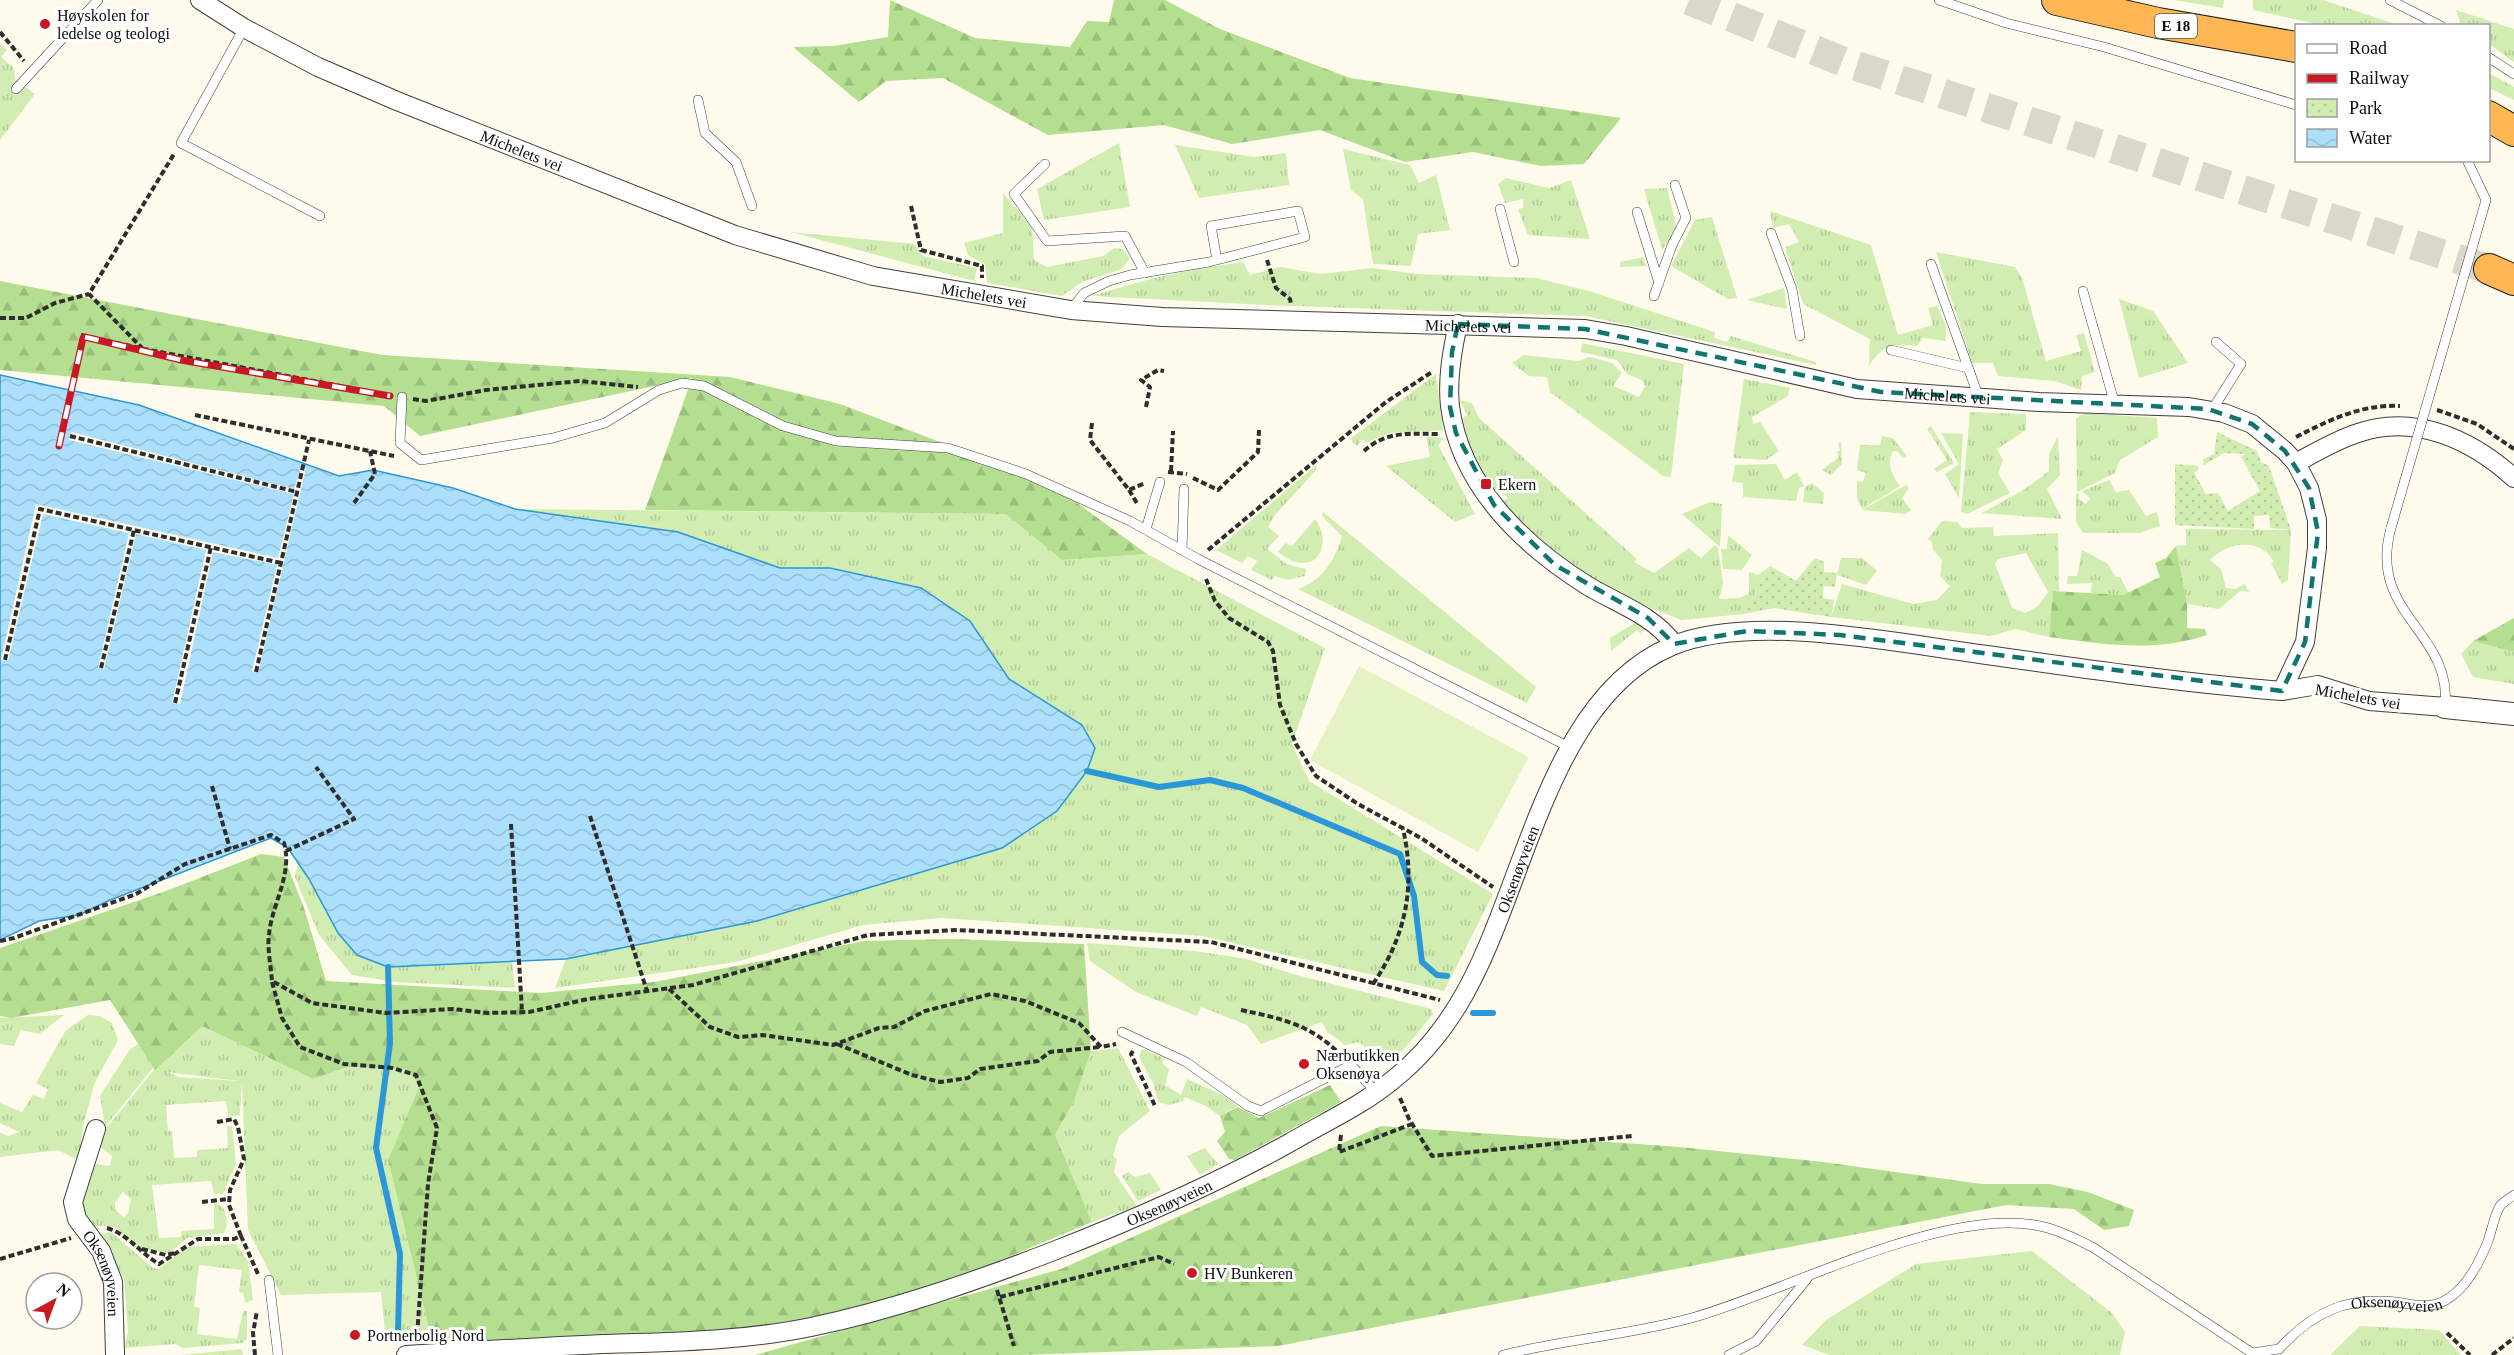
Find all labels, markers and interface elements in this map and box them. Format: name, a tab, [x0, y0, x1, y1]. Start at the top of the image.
place label: Høyskolen for ledelse og teologi	[57, 7, 170, 43]
road number: E 18	[2155, 14, 2197, 38]
marker: Høyskolen for ledelse og teologi	[38, 17, 52, 31]
legend	[2295, 24, 2490, 162]
text: Road	[2349, 38, 2387, 58]
text: Railway	[2349, 68, 2409, 88]
text: Park	[2349, 98, 2382, 118]
street label: Michelets vei	[478, 127, 566, 175]
text: Water	[2349, 128, 2392, 148]
street label: Michelets vei	[940, 280, 1029, 311]
street label: Michelets vei	[1425, 316, 1512, 336]
street label: Michelets vei	[1904, 384, 1992, 408]
place label: Ekern	[1498, 476, 1536, 493]
marker: Ekern	[1479, 477, 1493, 491]
street label: Michelets vei	[2314, 681, 2403, 712]
street label: Oksenøyveien	[1494, 823, 1542, 915]
place label: Nærbutikken Oksenøya	[1316, 1047, 1400, 1083]
marker: Nærbutikken Oksenøya	[1297, 1057, 1311, 1071]
street label: Oksenøyveien	[1124, 1176, 1215, 1229]
street label: Oksenøyveien	[80, 1227, 122, 1317]
place label: HV Bunkeren	[1204, 1265, 1293, 1282]
marker: HV Bunkeren	[1185, 1266, 1199, 1280]
north arrow	[24, 1271, 84, 1331]
text: N	[54, 1280, 74, 1301]
street label: Oksenøyveien	[2350, 1293, 2445, 1315]
place label: Portnerbolig Nord	[367, 1327, 484, 1345]
marker: Portnerbolig Nord	[348, 1328, 362, 1342]

